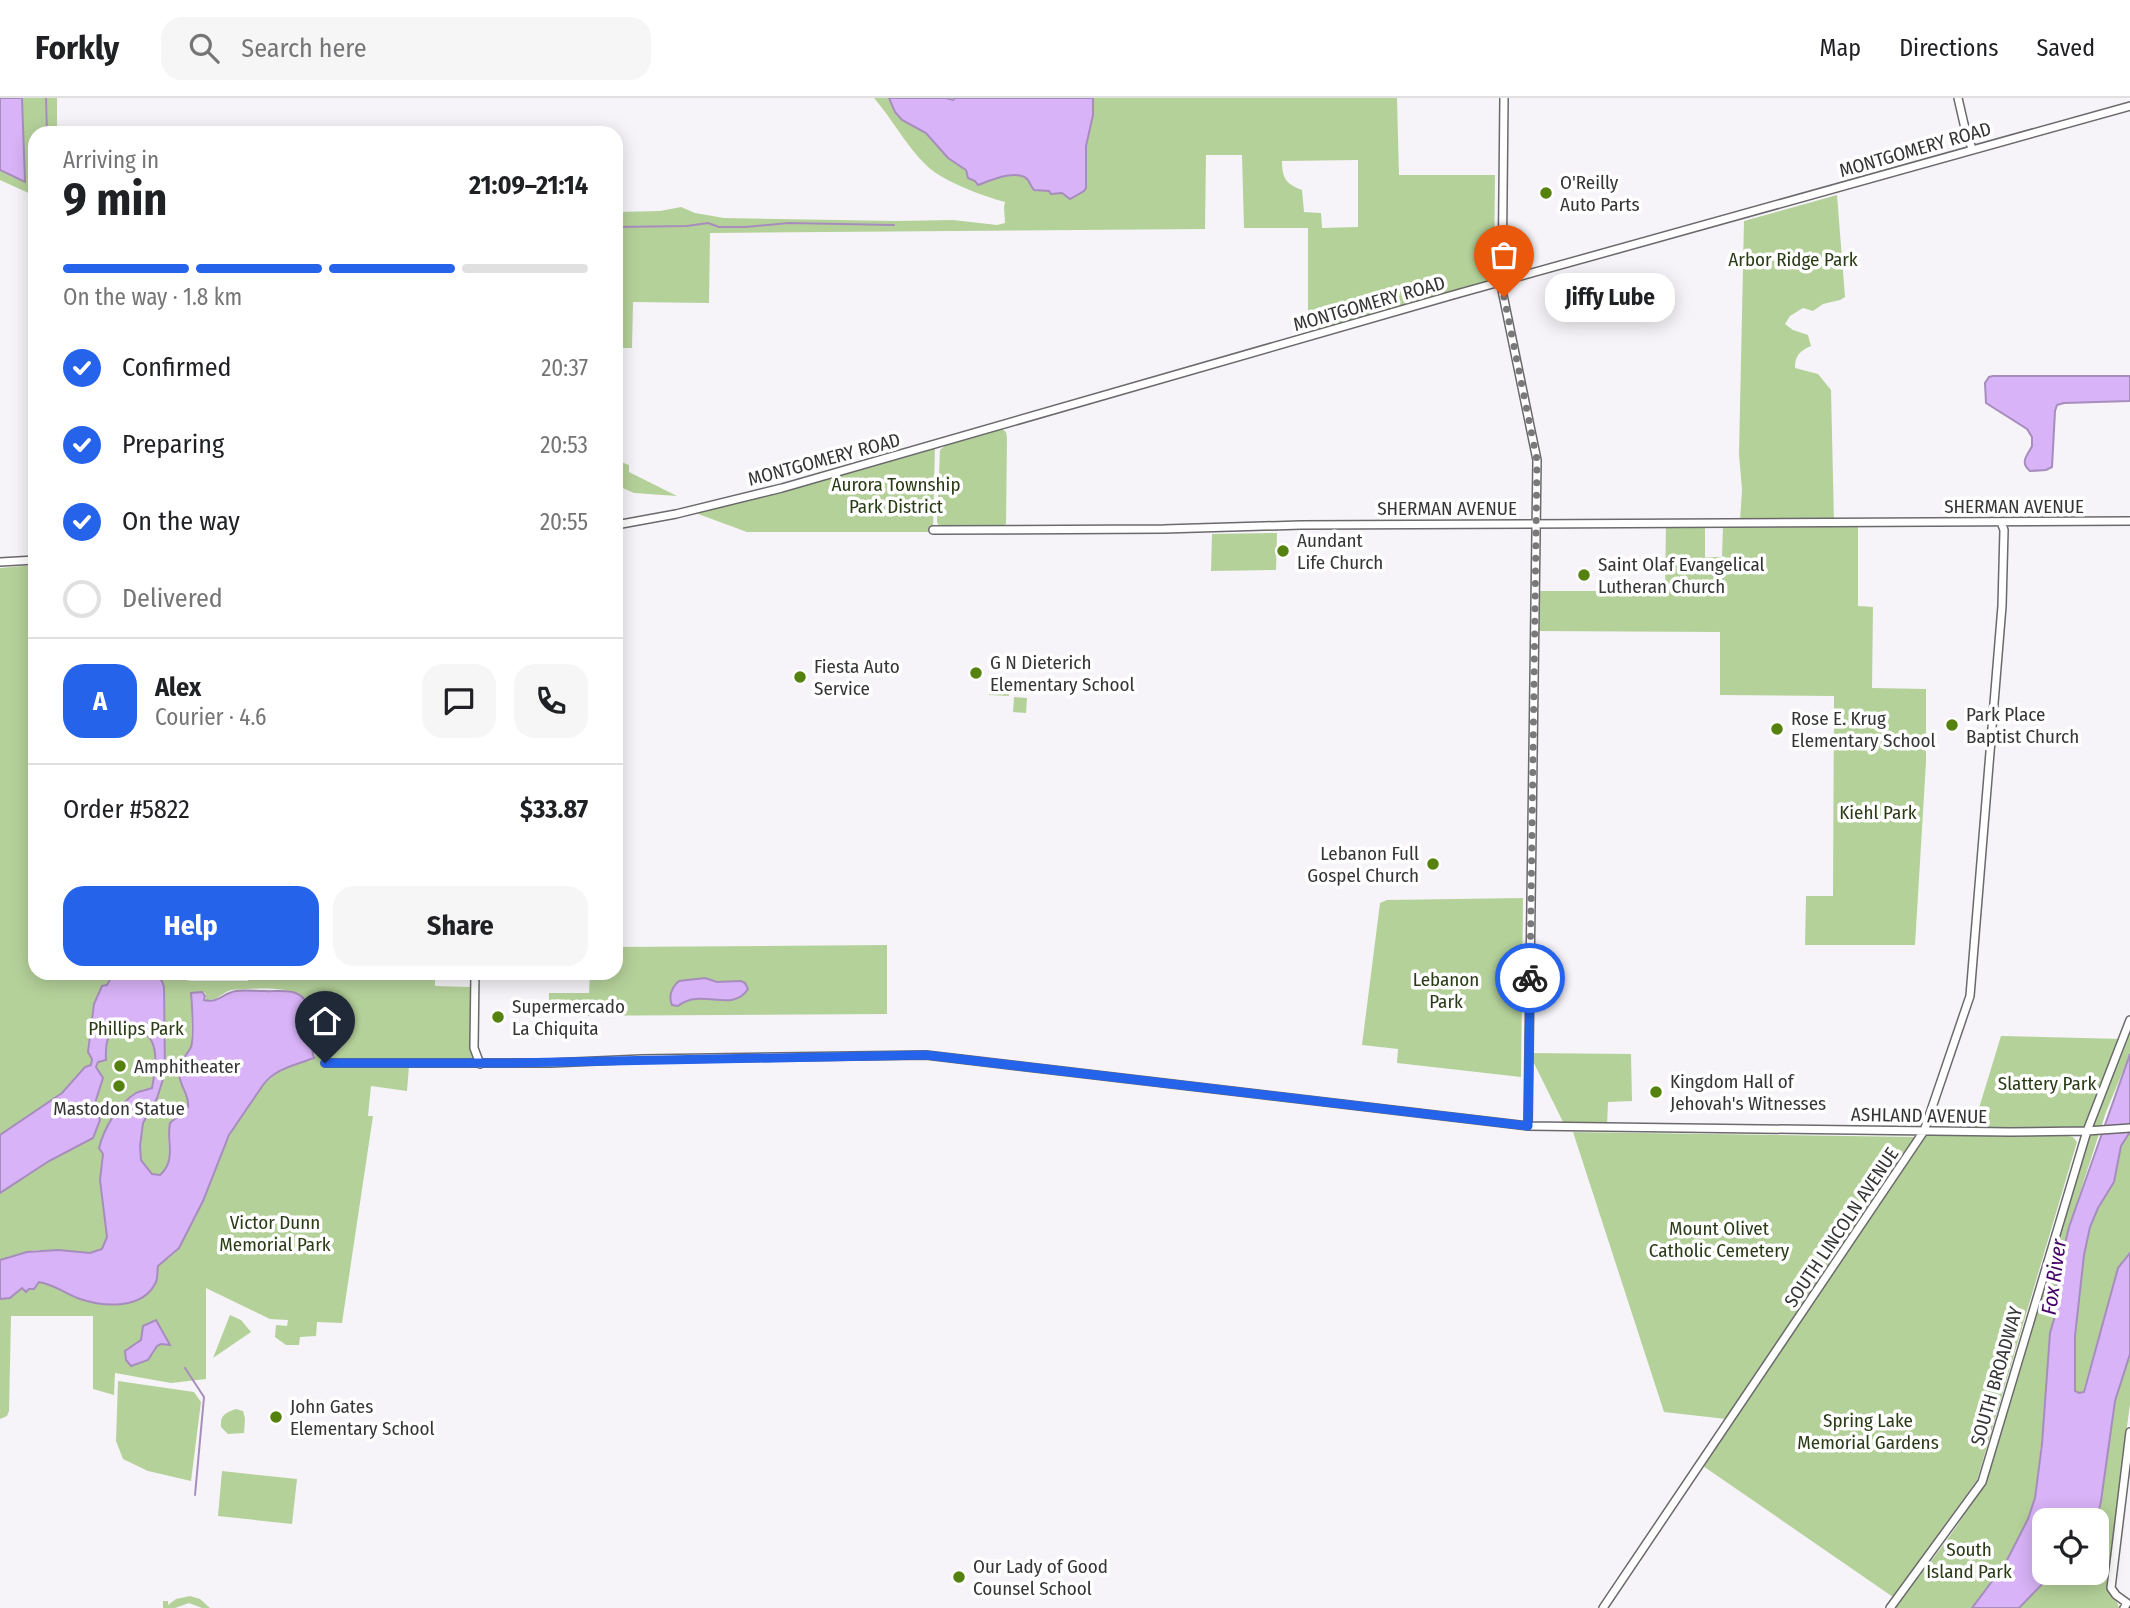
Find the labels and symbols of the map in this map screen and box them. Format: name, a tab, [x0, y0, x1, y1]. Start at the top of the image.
street label: MONTGOMERY ROAD	[1837, 117, 1994, 182]
place label: O'Reilly Auto Parts	[1560, 171, 1640, 216]
marker: O'Reilly Auto Parts	[1538, 185, 1554, 201]
pin	[1474, 225, 1534, 297]
park label: Arbor Ridge Park	[1728, 248, 1858, 271]
street label: MONTGOMERY ROAD	[1291, 271, 1448, 336]
callout: Jiffy Lube	[1546, 272, 1676, 322]
street label: MONTGOMERY ROAD	[745, 428, 903, 491]
park label: Aurora Township Park District	[831, 473, 961, 518]
street label: SHERMAN AVENUE	[1944, 495, 2084, 518]
street label: SHERMAN AVENUE	[1377, 497, 1517, 520]
place label: Aundant Life Church	[1297, 529, 1383, 574]
marker: Aundant Life Church	[1275, 543, 1291, 559]
place label: Saint Olaf Evangelical Lutheran Church	[1598, 553, 1765, 598]
marker: Saint Olaf Evangelical Lutheran Church	[1576, 567, 1592, 583]
place label: G N Dieterich Elementary School	[990, 651, 1135, 696]
place label: Fiesta Auto Service	[814, 655, 900, 700]
marker: G N Dieterich Elementary School	[968, 665, 984, 681]
marker: Fiesta Auto Service	[792, 669, 808, 685]
place label: Park Place Baptist Church	[1966, 703, 2079, 748]
place label: Rose E. Krug Elementary School	[1791, 707, 1936, 752]
marker: Park Place Baptist Church	[1944, 717, 1960, 733]
marker: Rose E. Krug Elementary School	[1769, 721, 1785, 737]
park label: Kiehl Park	[1839, 801, 1917, 824]
place label: Lebanon Full Gospel Church	[1307, 842, 1419, 887]
marker: Lebanon Full Gospel Church	[1425, 856, 1441, 872]
courier	[1495, 943, 1565, 1013]
park label: Lebanon Park	[1413, 968, 1479, 1013]
pin	[295, 991, 355, 1063]
place label: Supermercado La Chiquita	[512, 995, 625, 1040]
marker: Supermercado La Chiquita	[490, 1009, 506, 1025]
park label: Phillips Park	[88, 1017, 184, 1040]
place label: Amphitheater	[134, 1055, 241, 1078]
marker: Amphitheater	[112, 1058, 128, 1074]
place label: Kingdom Hall of Jehovah's Witnesses	[1670, 1070, 1826, 1115]
park label: Slattery Park	[1998, 1072, 2096, 1095]
marker: Mastodon Statue	[111, 1078, 127, 1094]
marker: Kingdom Hall of Jehovah's Witnesses	[1648, 1084, 1664, 1100]
place label: Mastodon Statue	[53, 1097, 185, 1120]
street label: ASHLAND AVENUE	[1851, 1103, 1987, 1128]
street label: SOUTH LINCOLN AVENUE	[1779, 1143, 1903, 1312]
park label: Victor Dunn Memorial Park	[219, 1211, 331, 1256]
park label: Mount Olivet Catholic Cemetery	[1649, 1217, 1790, 1262]
water label: Fox River	[2036, 1237, 2072, 1317]
street label: SOUTH BROADWAY	[1966, 1304, 2027, 1448]
place label: John Gates Elementary School	[290, 1395, 435, 1440]
marker: John Gates Elementary School	[268, 1409, 284, 1425]
park label: Spring Lake Memorial Gardens	[1797, 1409, 1939, 1454]
park label: South Island Park	[1926, 1538, 2012, 1583]
place label: Our Lady of Good Counsel School	[973, 1555, 1108, 1600]
marker: Our Lady of Good Counsel School	[951, 1569, 967, 1585]

